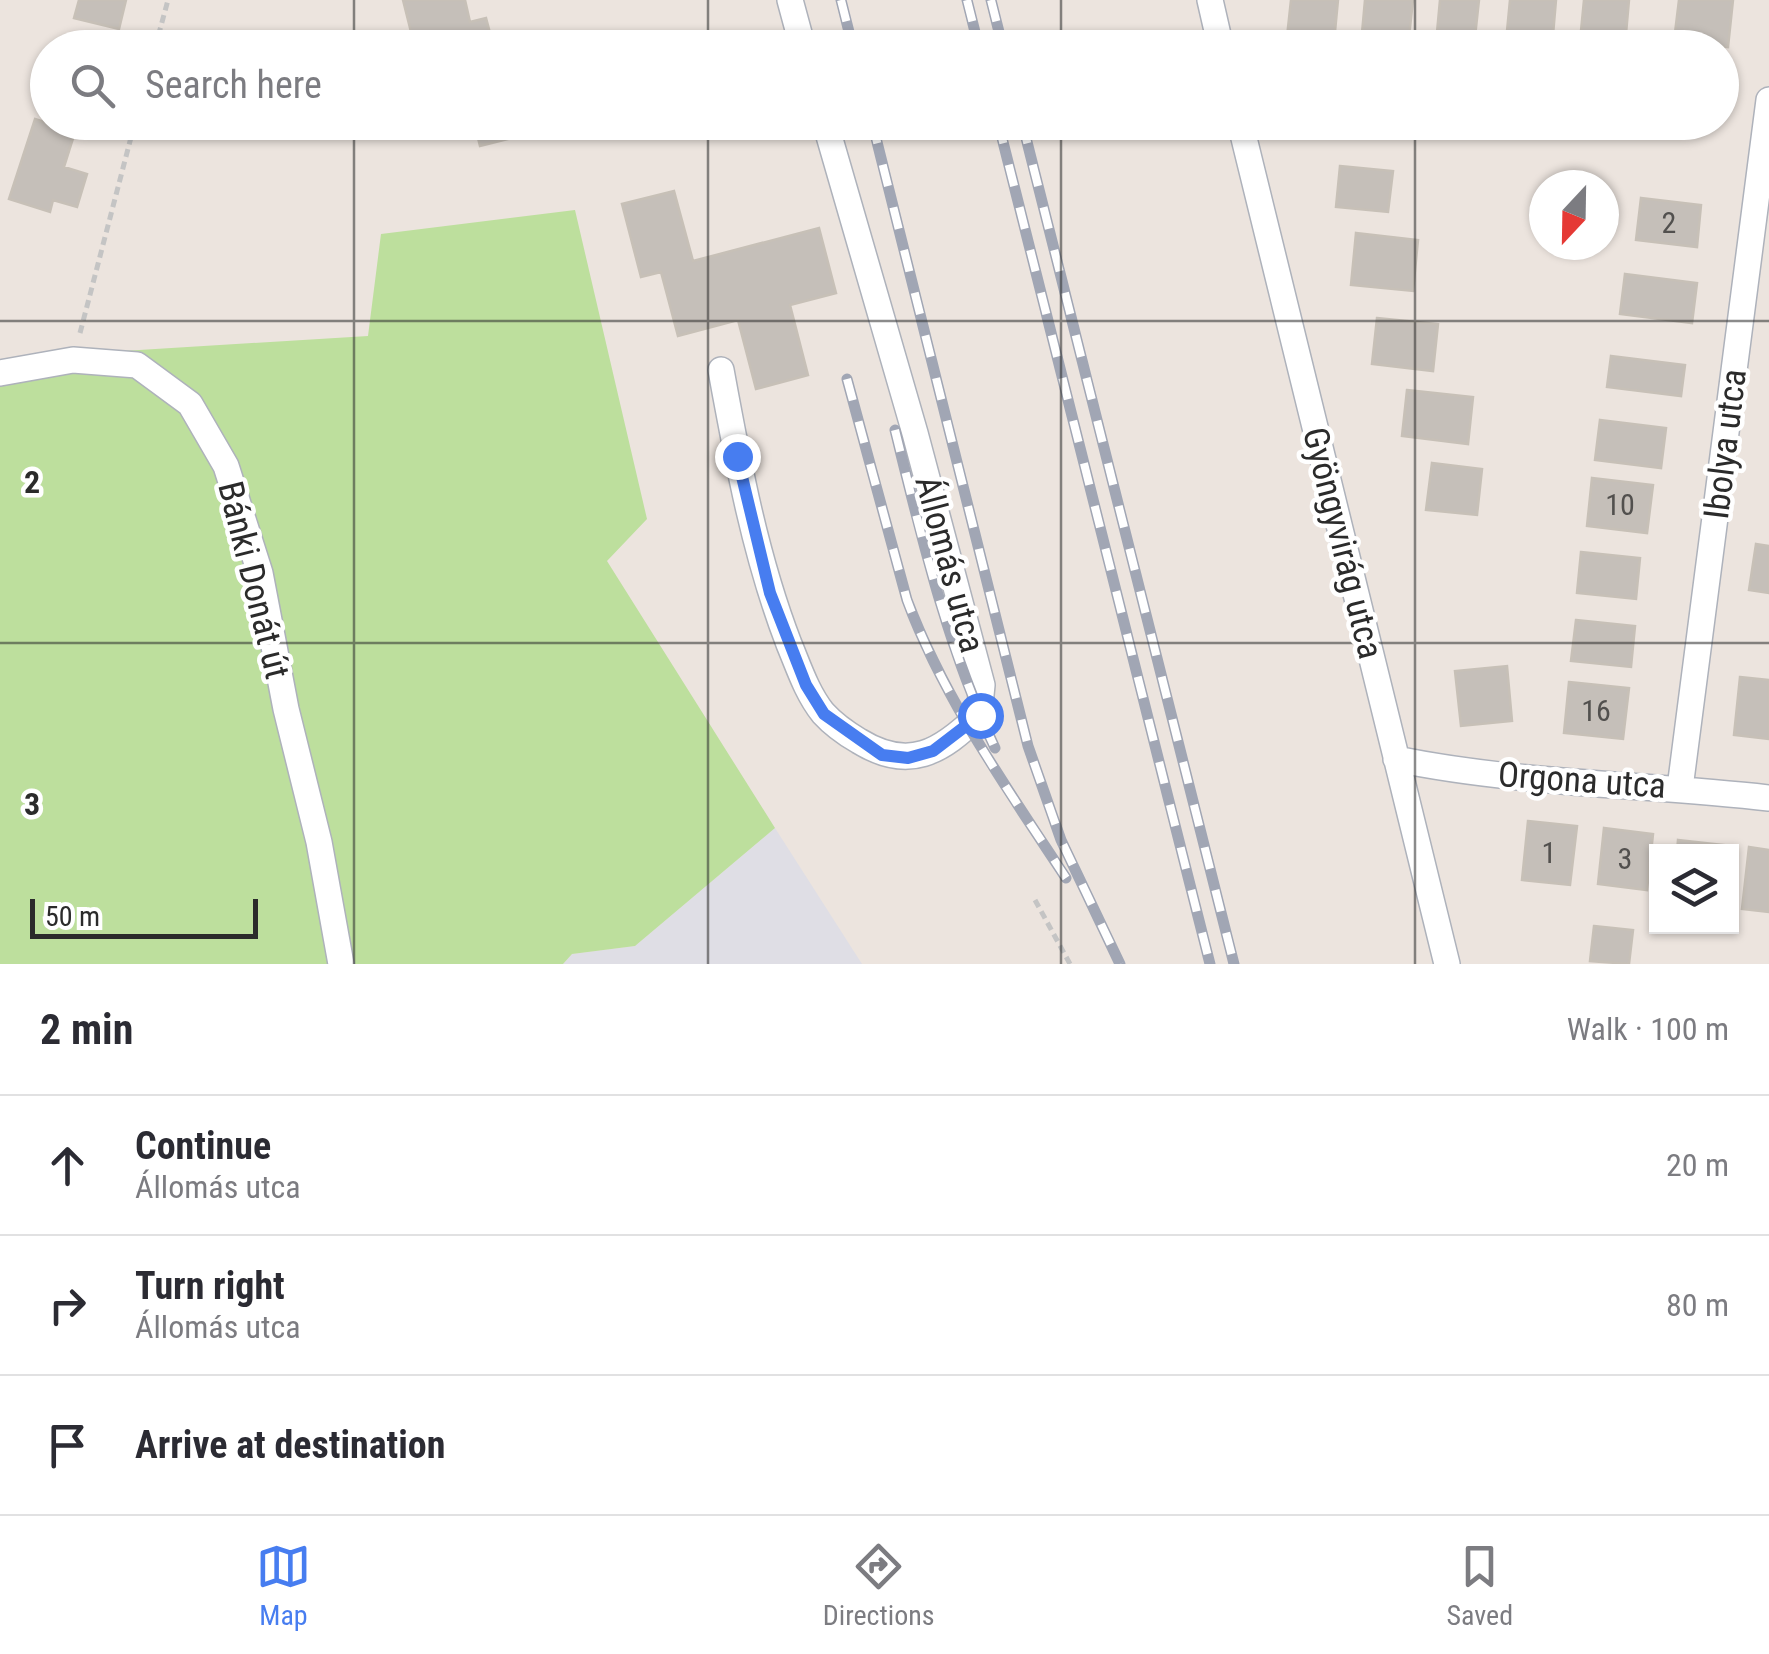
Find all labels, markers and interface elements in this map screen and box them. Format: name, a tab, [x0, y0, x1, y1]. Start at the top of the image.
search box	[30, 30, 1739, 140]
icon: search	[65, 58, 120, 113]
text: Search here	[145, 63, 322, 107]
north arrow	[1529, 170, 1619, 260]
house number: 2	[1662, 205, 1676, 240]
street label: Ibolya utca	[1696, 367, 1755, 521]
street label: Gyöngyvirág utca	[1294, 423, 1391, 663]
route end	[715, 434, 761, 480]
text: 2	[24, 463, 40, 501]
street label: Állomás utca	[906, 471, 993, 657]
street label: Bánki Donát út	[209, 477, 298, 683]
house number: 10	[1605, 487, 1635, 522]
route start	[958, 693, 1004, 739]
house number: 16	[1581, 693, 1611, 728]
street label: Orgona utca	[1497, 754, 1667, 807]
text: 3	[24, 785, 40, 823]
house number: 1	[1542, 835, 1556, 870]
house number: 3	[1618, 841, 1632, 876]
map controls	[1649, 844, 1739, 934]
button: layers	[1649, 844, 1739, 934]
scale bar	[30, 894, 258, 938]
text: 50 m	[45, 900, 100, 933]
text: 2 min	[40, 1005, 133, 1054]
text: Walk · 100 m	[1567, 1010, 1729, 1048]
text: Continue	[135, 1124, 271, 1168]
icon: ahead	[40, 1138, 95, 1193]
text: 20 m	[1666, 1146, 1729, 1184]
text: Állomás utca	[135, 1168, 301, 1206]
text: Turn right	[135, 1264, 285, 1308]
icon: right	[40, 1278, 95, 1333]
text: 80 m	[1666, 1286, 1729, 1324]
text: Állomás utca	[135, 1308, 301, 1346]
icon: arrive	[40, 1418, 95, 1473]
text: Arrive at destination	[135, 1423, 445, 1467]
tab: Map	[256, 1539, 311, 1632]
tab: Directions	[823, 1539, 935, 1632]
tab: Saved	[1446, 1539, 1513, 1632]

